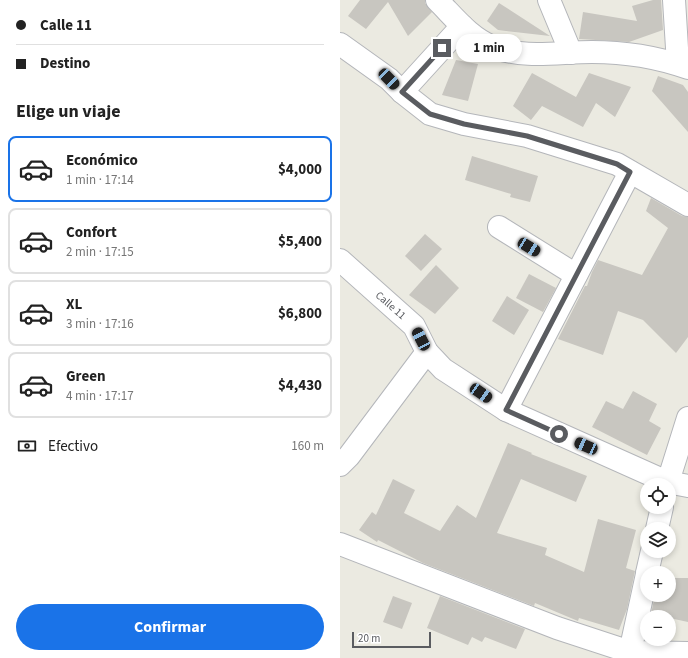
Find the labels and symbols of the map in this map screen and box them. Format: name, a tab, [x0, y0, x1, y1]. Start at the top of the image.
callout: 1 min	[456, 34, 522, 62]
route end	[433, 39, 451, 57]
car	[376, 66, 402, 92]
car	[516, 236, 542, 258]
street label: Calle 11	[372, 288, 409, 323]
car	[410, 326, 432, 352]
car	[468, 381, 494, 405]
route start	[550, 425, 568, 443]
car	[573, 436, 599, 456]
scale bar	[352, 630, 431, 649]

